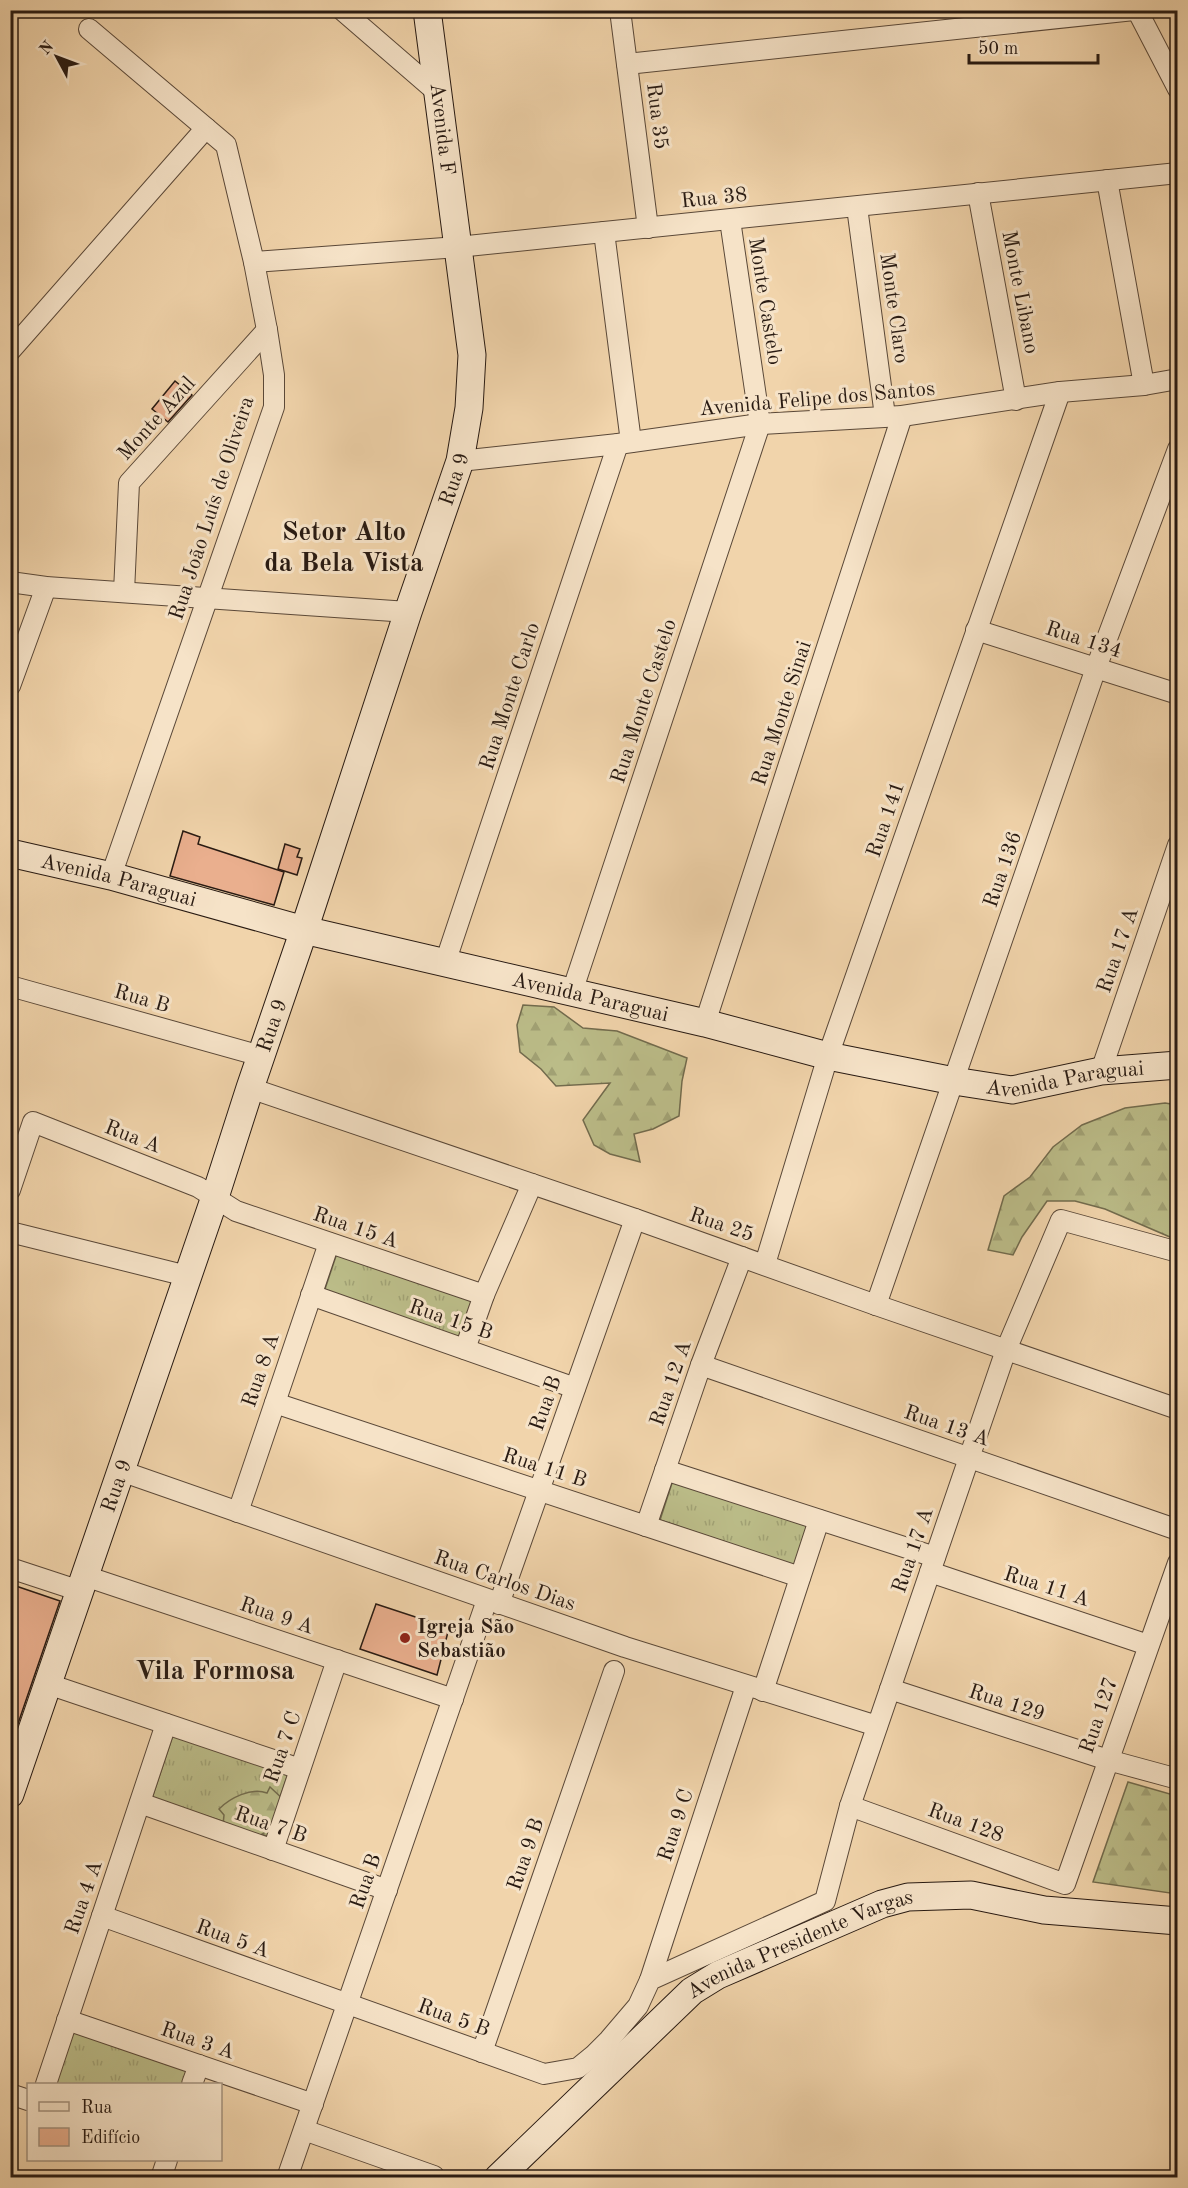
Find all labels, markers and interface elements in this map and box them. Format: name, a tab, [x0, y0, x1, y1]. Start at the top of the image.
north arrow	[27, 27, 87, 87]
scale bar	[969, 27, 1098, 65]
text: N	[37, 38, 58, 58]
text: 50 m	[978, 40, 1018, 58]
street label: Avenida F	[425, 82, 458, 177]
street label: Rua 35	[642, 82, 671, 151]
street label: Rua 38	[680, 185, 749, 212]
street label: Monte Libano	[997, 229, 1042, 356]
street label: Monte Castelo	[744, 236, 785, 367]
street label: Monte Claro	[875, 252, 912, 365]
street label: Monte Azul	[114, 373, 200, 465]
street label: Avenida Felipe dos Santos	[698, 379, 936, 420]
street label: Rua João Luís de Oliveira	[166, 394, 259, 623]
street label: Rua 9	[436, 451, 473, 509]
district label: Setor Alto da Bela Vista	[264, 519, 424, 577]
street label: Rua Monte Castelo	[608, 617, 681, 786]
street label: Rua 134	[1043, 618, 1124, 663]
street label: Rua Monte Carlo	[477, 620, 544, 773]
street label: Rua Monte Sinai	[749, 638, 816, 788]
street label: Rua 141	[864, 779, 909, 860]
street label: Rua 136	[981, 829, 1026, 910]
street label: Avenida Paraguai	[38, 851, 199, 911]
street label: Rua 17 A	[1094, 905, 1143, 996]
street label: Avenida Paraguai	[510, 970, 670, 1026]
street label: Rua B	[111, 981, 172, 1017]
street label: Rua 9	[254, 996, 292, 1055]
street label: Avenida Paraguai	[984, 1059, 1145, 1102]
street label: Rua A	[101, 1117, 164, 1158]
street label: Rua 15 A	[310, 1204, 401, 1253]
street label: Rua 25	[686, 1205, 757, 1246]
street label: Rua 15 B	[406, 1296, 495, 1345]
street label: Rua 8 A	[239, 1331, 284, 1410]
street label: Rua 12 A	[647, 1338, 696, 1429]
street label: Rua B	[527, 1373, 566, 1434]
street label: Rua 13 A	[901, 1402, 992, 1451]
street label: Rua 11 B	[500, 1445, 589, 1492]
street label: Rua 9	[98, 1457, 136, 1515]
street label: Rua 17 A	[889, 1505, 938, 1596]
street label: Rua Carlos Dias	[431, 1547, 578, 1615]
street label: Rua 11 A	[1001, 1564, 1092, 1611]
street label: Rua 9 A	[237, 1594, 316, 1639]
place label: Igreja São Sebastião	[417, 1617, 514, 1662]
marker: Igreja São Sebastião	[398, 1631, 412, 1645]
district label: Vila Formosa	[135, 1658, 295, 1685]
street label: Rua 127	[1077, 1675, 1122, 1756]
street label: Rua 129	[966, 1681, 1047, 1726]
street label: Rua 7 C	[261, 1709, 305, 1786]
street label: Rua 9 C	[655, 1787, 698, 1864]
street label: Rua 128	[925, 1800, 1006, 1847]
street label: Rua 7 B	[232, 1803, 309, 1848]
street label: Rua 9 B	[504, 1816, 549, 1893]
street label: Rua B	[347, 1851, 386, 1912]
street label: Rua 4 A	[62, 1858, 107, 1937]
street label: Avenida Presidente Vargas	[684, 1888, 913, 2003]
street label: Rua 5 A	[193, 1916, 272, 1962]
street label: Rua 5 B	[415, 1996, 492, 2041]
street label: Rua 3 A	[158, 2019, 237, 2064]
legend	[27, 2083, 222, 2161]
text: Rua	[81, 2099, 112, 2117]
text: Edifício	[81, 2129, 140, 2147]

